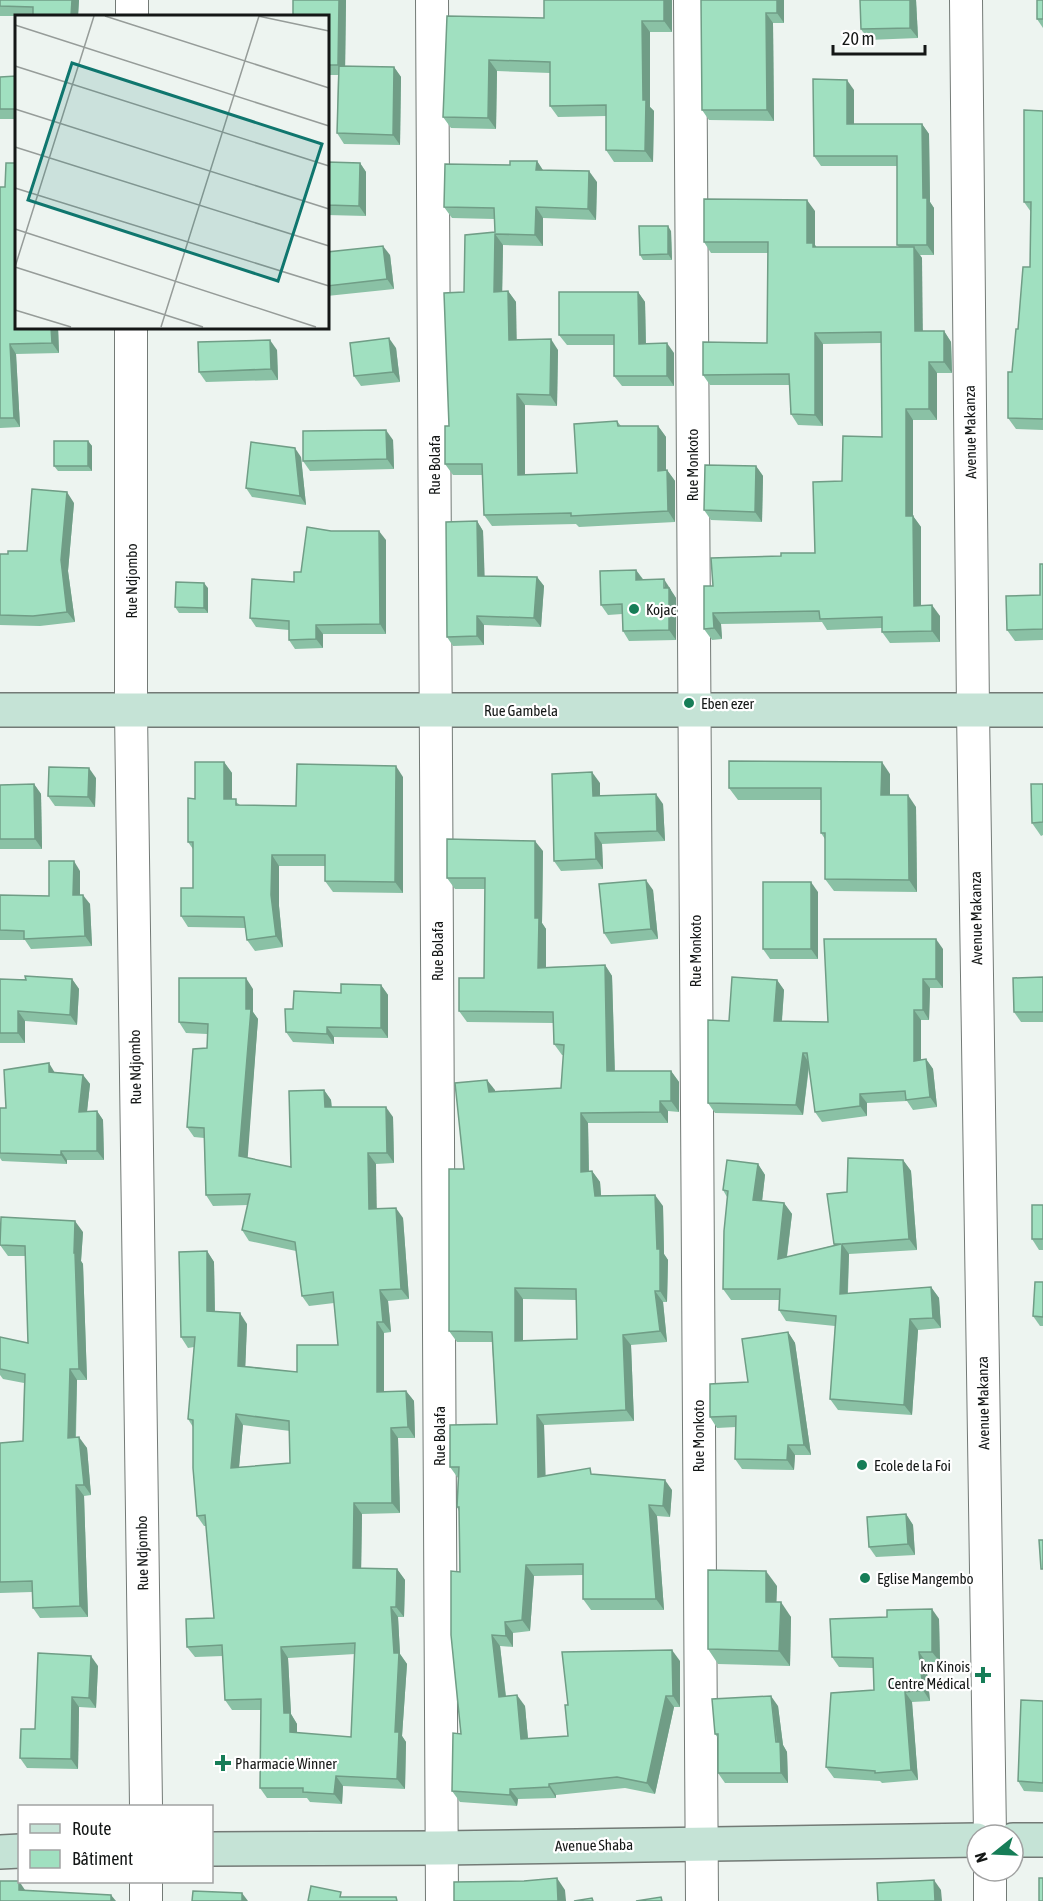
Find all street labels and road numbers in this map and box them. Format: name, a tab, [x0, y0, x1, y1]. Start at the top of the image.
street label: Avenue Makanza	[961, 385, 979, 479]
street label: Rue Monkoto	[684, 429, 701, 501]
street label: Rue Bolafa	[426, 435, 443, 495]
street label: Rue Ndjombo	[123, 543, 140, 619]
street label: Rue Gambela	[484, 702, 558, 719]
street label: Avenue Makanza	[967, 871, 985, 965]
street label: Rue Monkoto	[687, 915, 704, 987]
street label: Rue Bolafa	[429, 921, 446, 981]
street label: Rue Ndjombo	[126, 1029, 144, 1105]
street label: Avenue Makanza	[974, 1356, 992, 1450]
street label: Rue Monkoto	[690, 1400, 707, 1472]
street label: Rue Bolafa	[431, 1406, 448, 1466]
street label: Rue Ndjombo	[133, 1515, 151, 1591]
street label: Avenue Shaba	[555, 1836, 633, 1854]

